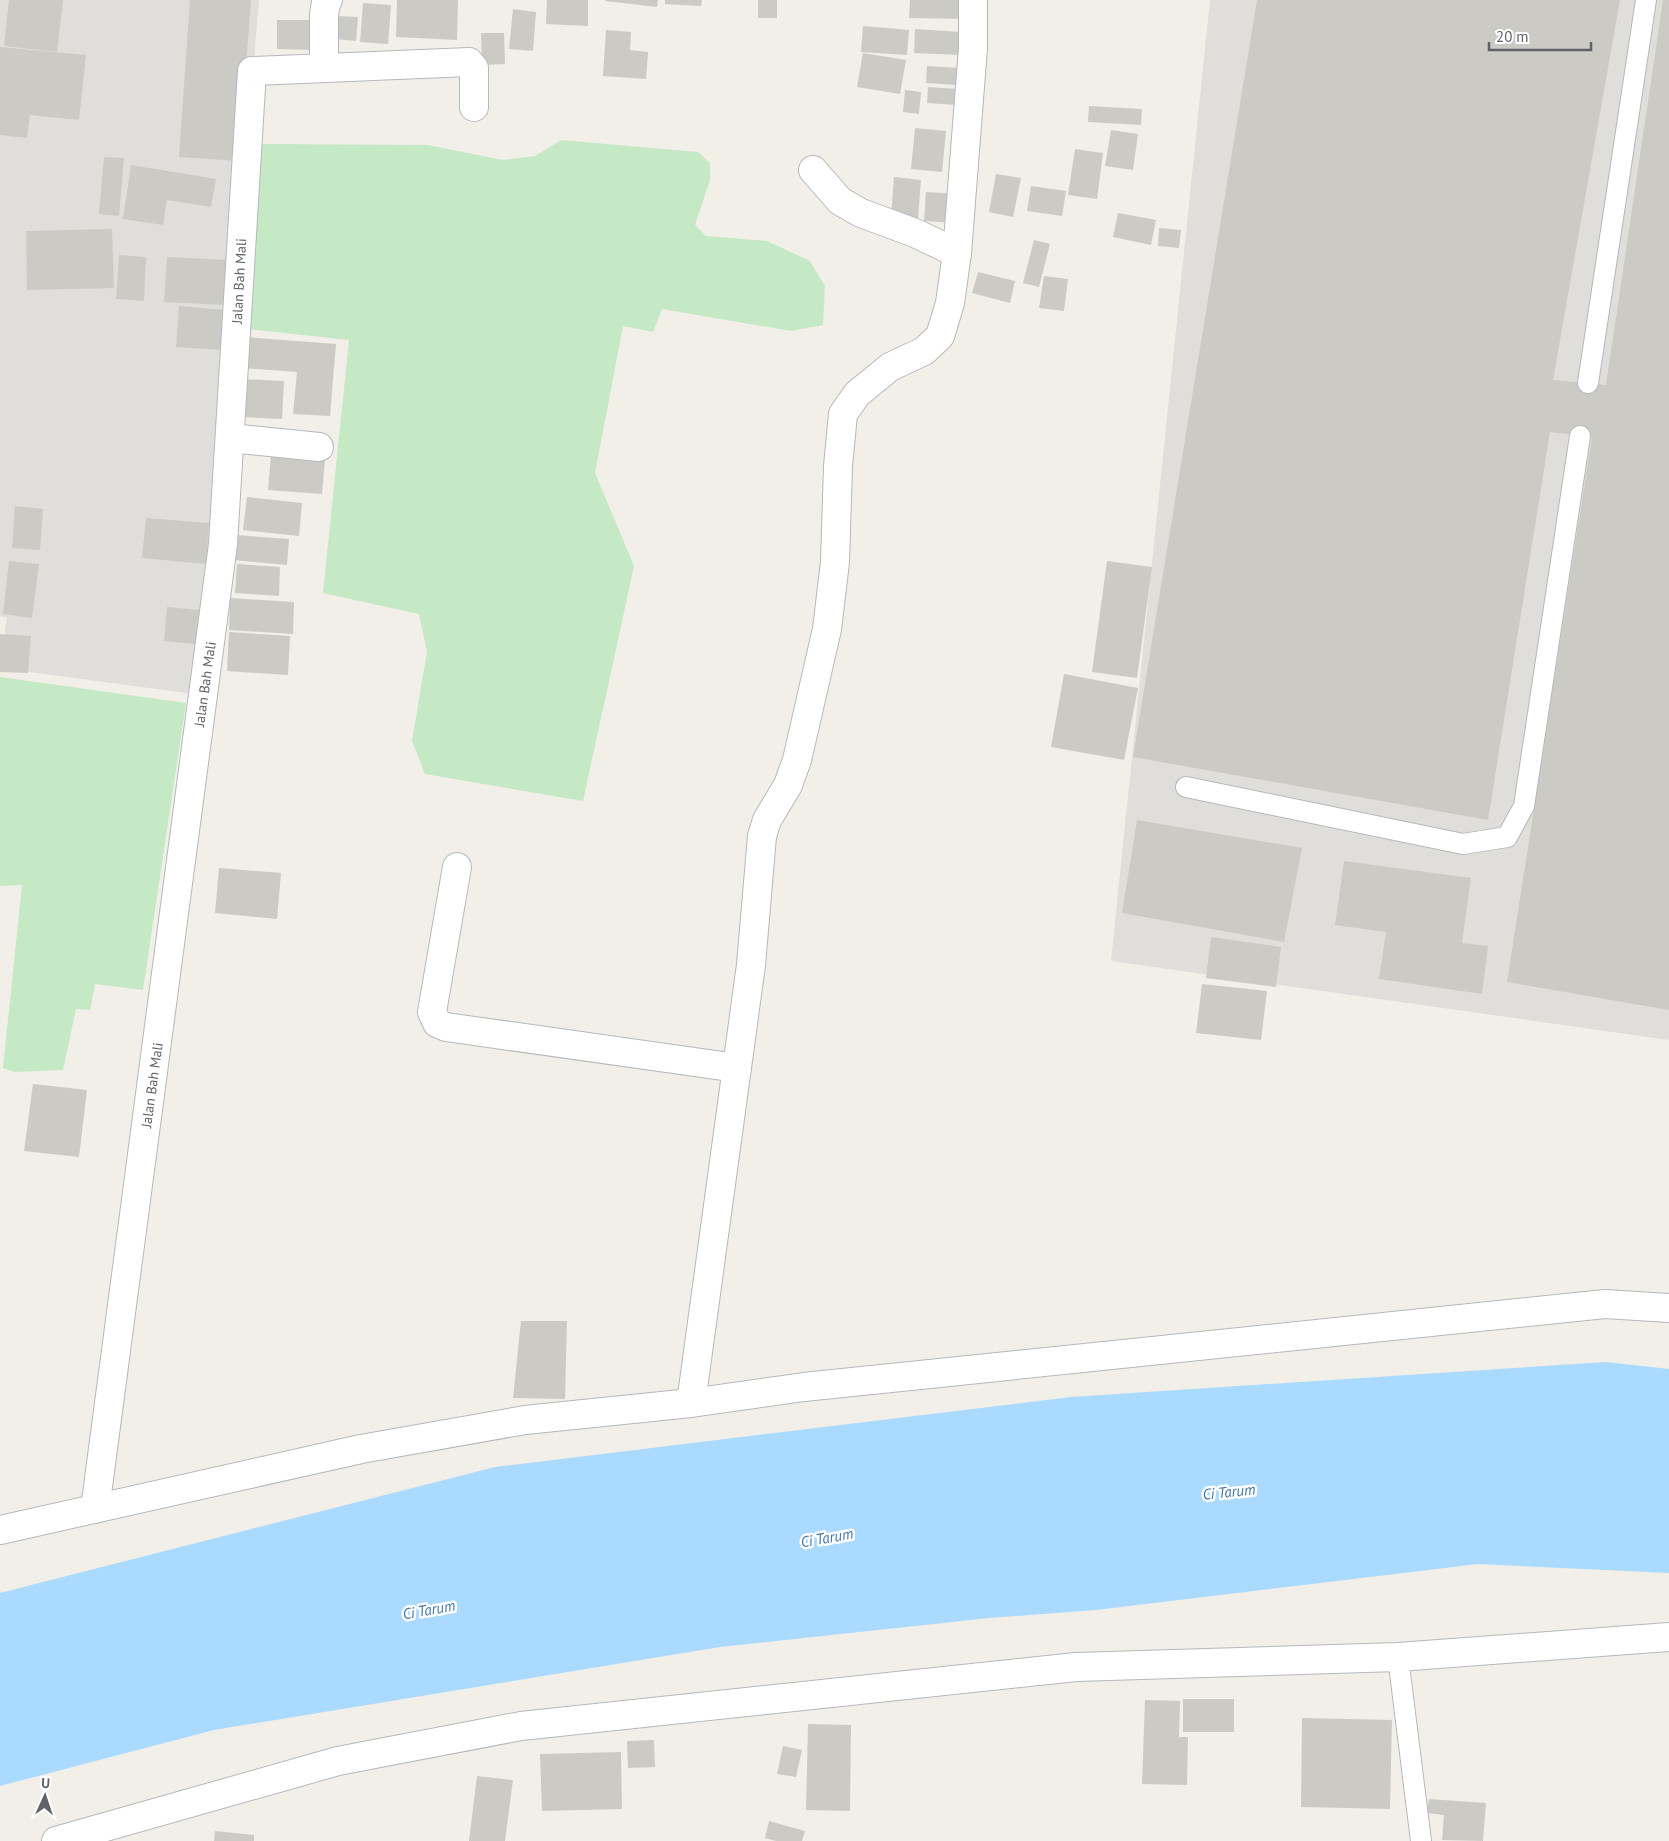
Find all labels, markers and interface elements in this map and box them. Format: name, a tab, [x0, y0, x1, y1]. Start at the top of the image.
scale bar	[1489, 20, 1592, 52]
text: 20 m	[1496, 27, 1529, 46]
street label: Jalan Bah Mali	[228, 238, 250, 325]
street label: Jalan Bah Mali	[190, 640, 220, 729]
street label: Jalan Bah Mali	[137, 1041, 167, 1130]
water label: Ci Tarum	[1202, 1479, 1256, 1504]
water label: Ci Tarum	[799, 1524, 855, 1551]
water label: Ci Tarum	[401, 1596, 457, 1623]
north arrow	[20, 1771, 70, 1821]
text: U	[41, 1774, 51, 1792]

